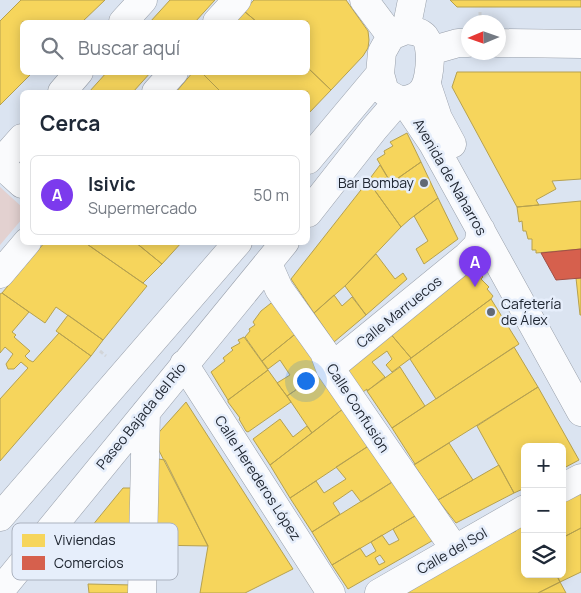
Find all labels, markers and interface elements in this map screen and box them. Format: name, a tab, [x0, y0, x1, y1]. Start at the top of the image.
north arrow	[461, 15, 506, 60]
search box	[20, 20, 310, 75]
icon: search	[38, 34, 66, 62]
text: Buscar aquí	[78, 35, 180, 61]
text: Cerca	[40, 109, 100, 137]
street label: Avenida de Naharros	[409, 115, 492, 239]
text: Isivic	[88, 171, 136, 197]
place label: Bar Bombay	[338, 173, 415, 192]
marker: Bar Bombay	[418, 177, 430, 189]
text: A	[52, 184, 62, 206]
text: 50 m	[253, 184, 289, 206]
text: Supermercado	[88, 197, 197, 219]
pin: A	[459, 246, 491, 287]
street label: Calle Marruecos	[352, 271, 445, 352]
place label: Cafetería de Álex	[501, 294, 561, 329]
marker: Cafetería de Álex	[485, 306, 497, 318]
street label: Paseo Bajada del Río	[92, 358, 190, 473]
street label: Calle Confusión	[323, 360, 394, 456]
your location	[293, 368, 319, 394]
street label: Calle Herederos López	[211, 412, 306, 544]
map controls	[521, 443, 566, 578]
button: +	[521, 443, 566, 488]
button: −	[521, 488, 566, 533]
legend	[12, 523, 178, 580]
street label: Calle del Sol	[413, 523, 490, 578]
text: Viviendas	[54, 530, 115, 549]
button: layers	[521, 533, 566, 578]
text: Comercios	[54, 553, 124, 572]

